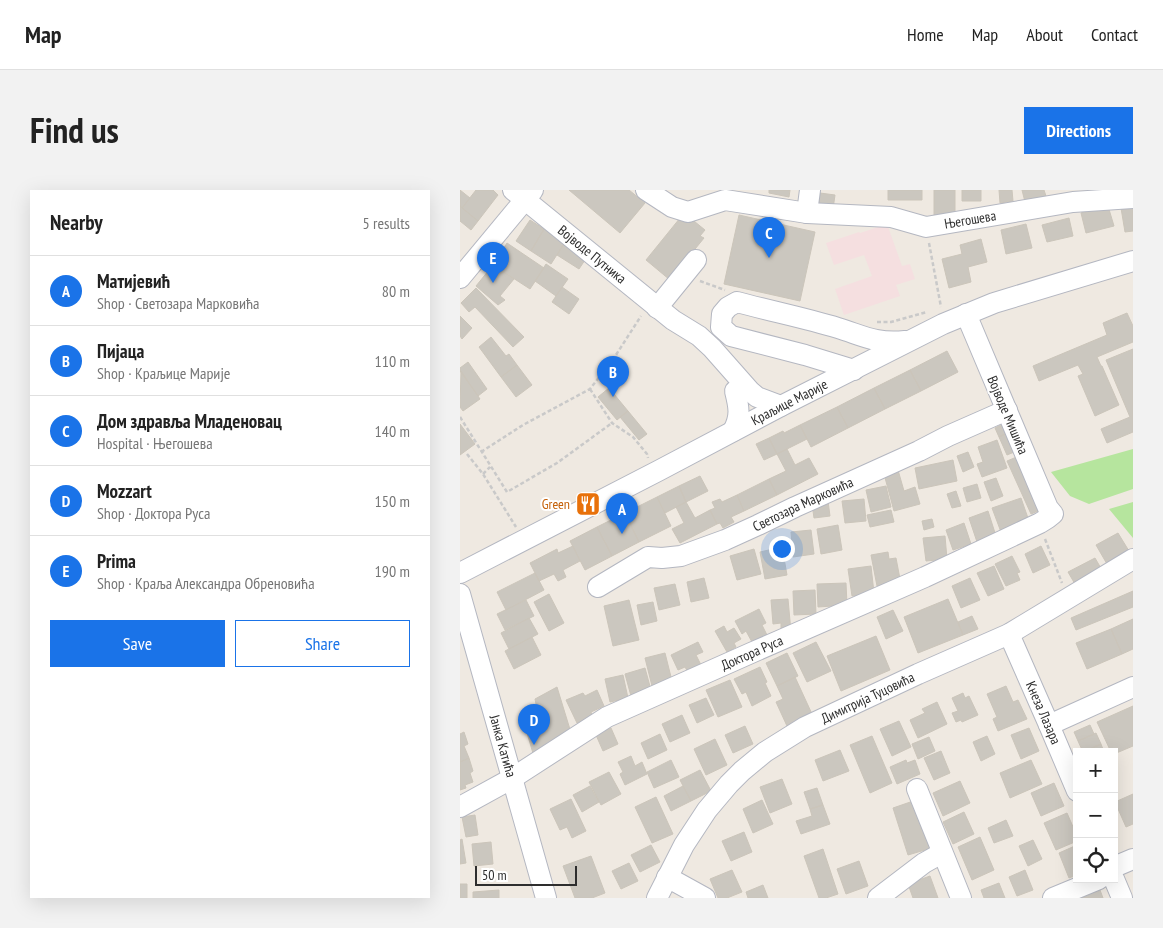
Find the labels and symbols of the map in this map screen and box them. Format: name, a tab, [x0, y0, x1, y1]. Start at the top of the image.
street label: Његошева	[943, 206, 997, 233]
pin: C	[753, 217, 785, 258]
street label: Војводе Путника	[554, 221, 630, 287]
pin: E	[477, 242, 509, 283]
pin: B	[597, 356, 629, 397]
street label: Војводе Мишића	[983, 373, 1033, 457]
street label: Краљице Марије	[748, 375, 831, 429]
street label: Светозара Марковића	[750, 473, 856, 535]
restaurant icon: Green	[575, 491, 601, 517]
pin: A	[606, 493, 638, 534]
place label: Green	[542, 495, 570, 513]
your location	[769, 536, 795, 562]
street label: Доктора Руса	[718, 631, 786, 674]
street label: Димитрија Туцовића	[818, 668, 917, 727]
street label: Кнеза Лазара	[1022, 678, 1065, 747]
pin: D	[518, 704, 550, 745]
street label: Јанка Катића	[485, 712, 520, 779]
scale bar	[475, 863, 578, 886]

